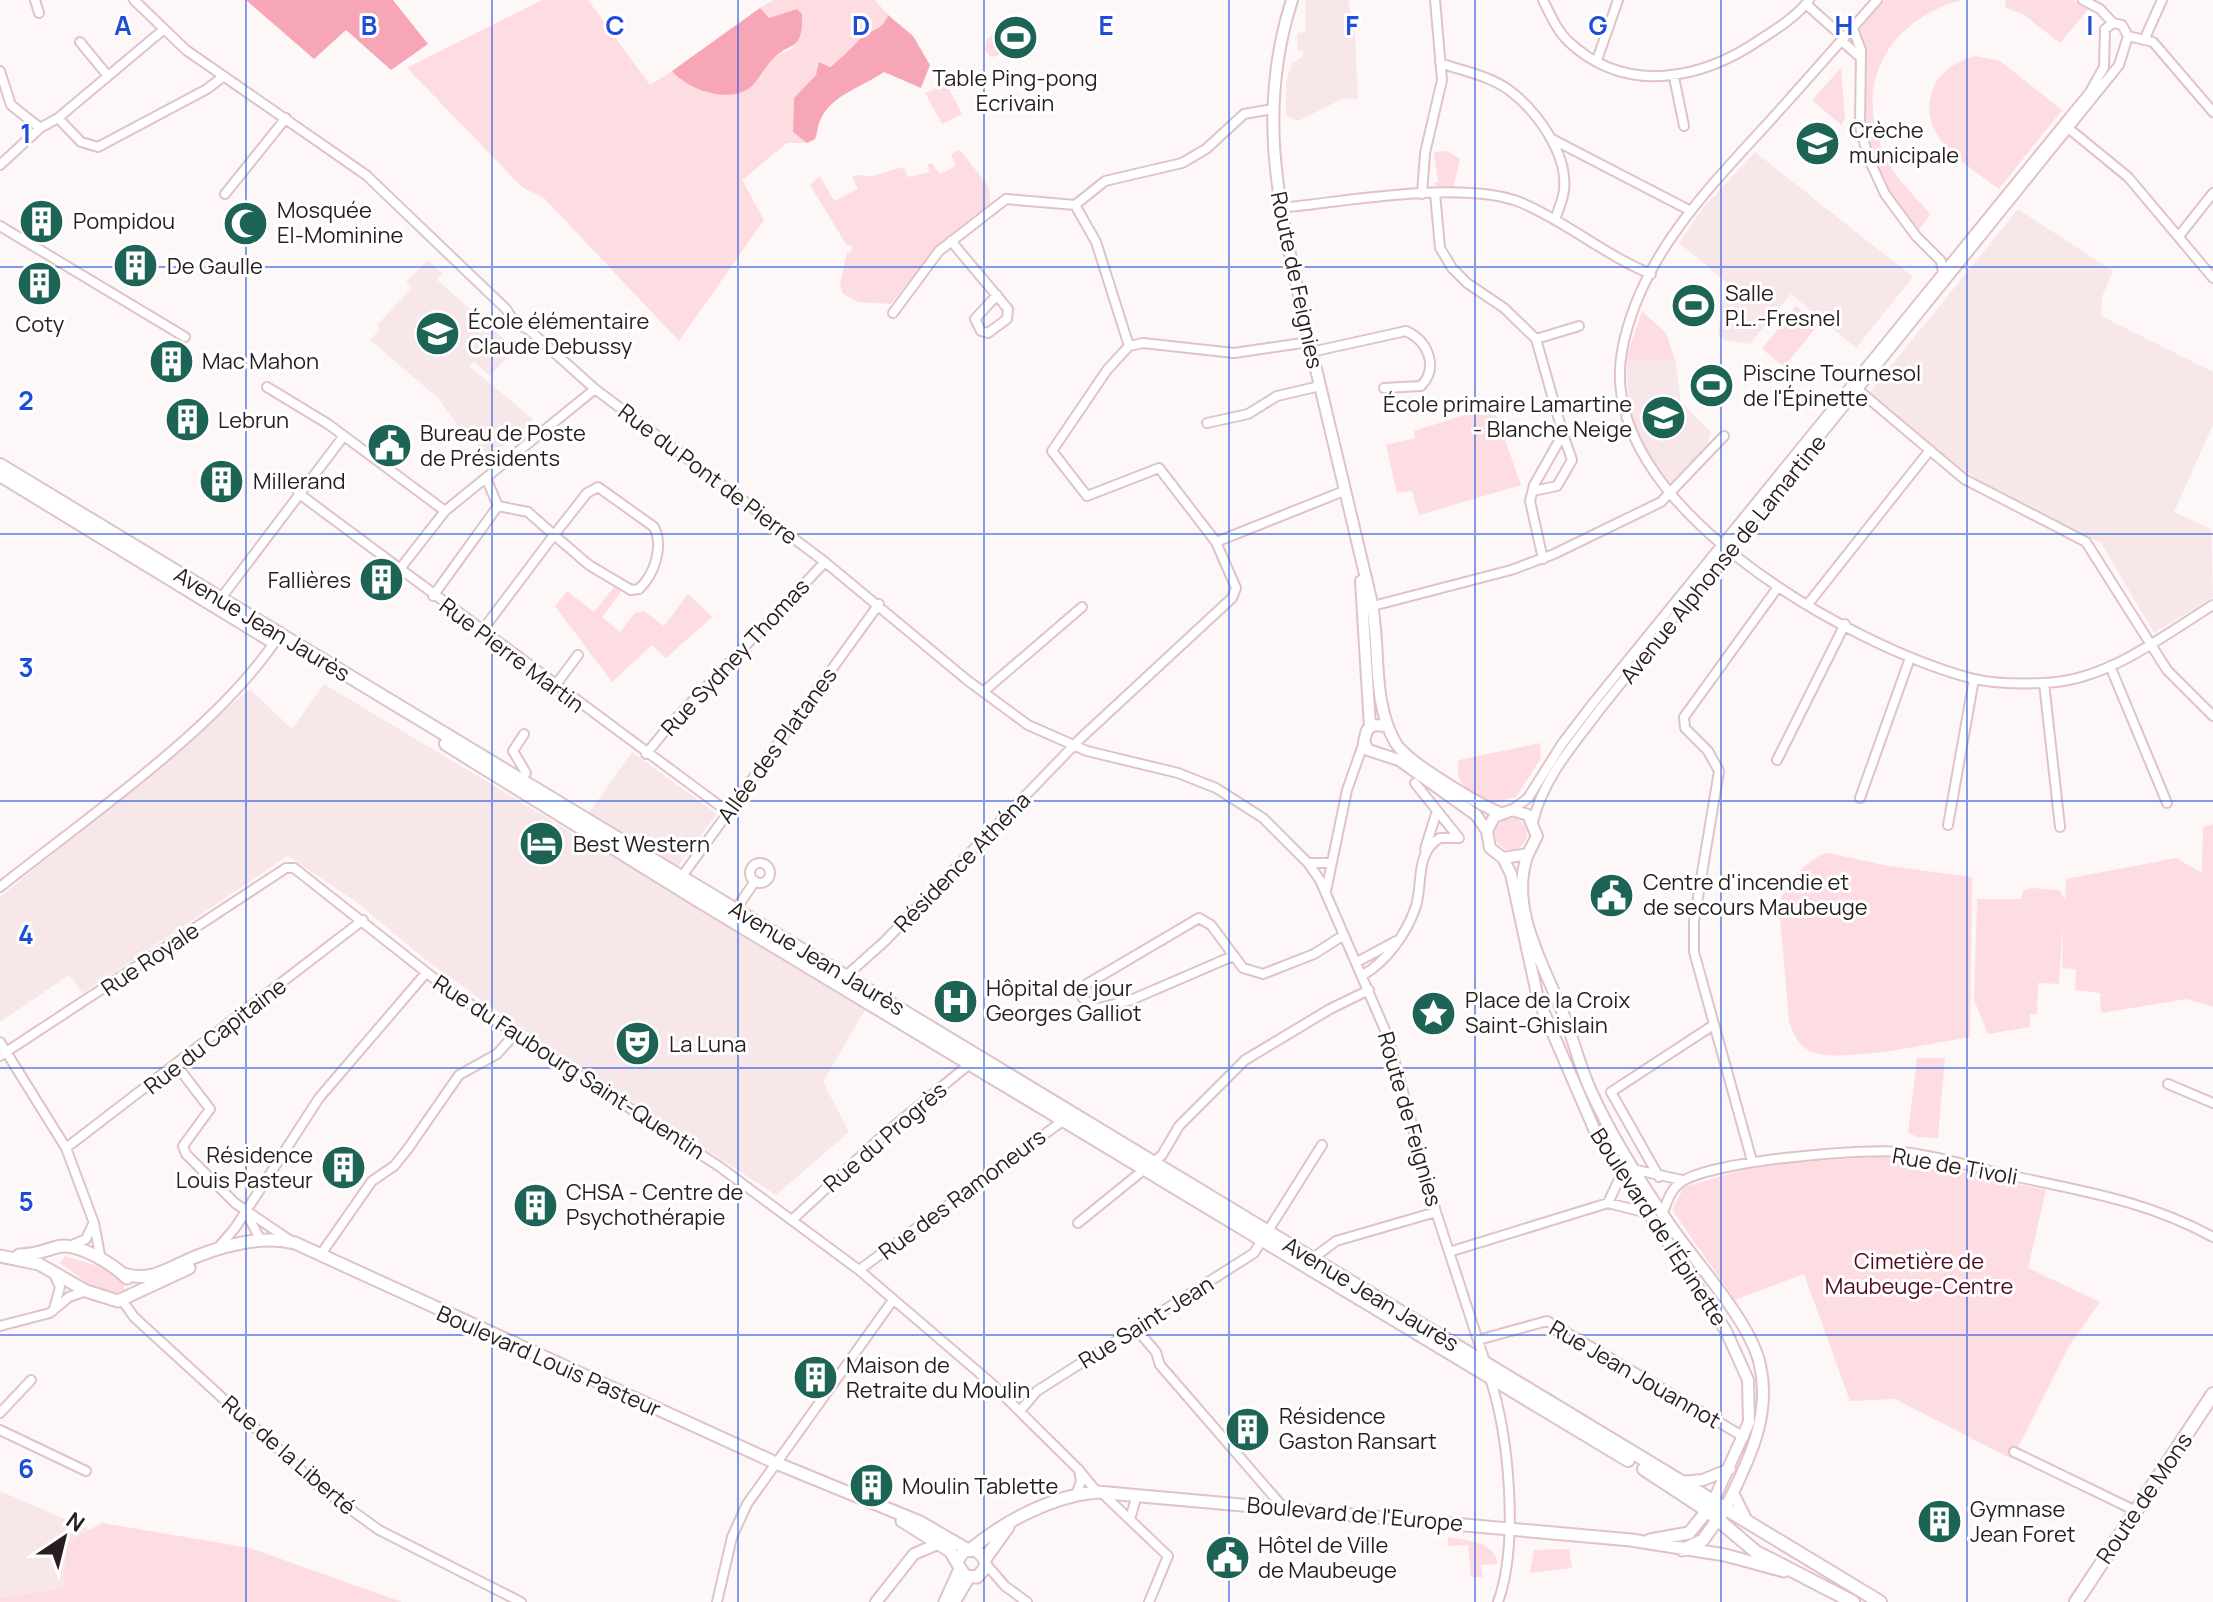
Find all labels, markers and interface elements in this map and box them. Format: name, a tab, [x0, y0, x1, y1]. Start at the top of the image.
text: A	[114, 7, 132, 43]
text: B	[361, 7, 377, 43]
text: C	[605, 7, 625, 43]
text: D	[852, 7, 870, 43]
text: E	[1098, 7, 1114, 43]
text: F	[1345, 7, 1359, 43]
text: G	[1588, 7, 1608, 43]
text: H	[1835, 7, 1853, 43]
text: I	[2086, 7, 2094, 43]
sports icon: Table Ping-pong Ecrivain	[991, 13, 1039, 61]
place label: Table Ping-pong Ecrivain	[932, 63, 1098, 118]
text: 1	[20, 115, 32, 151]
place label: Crèche municipale	[1849, 115, 1959, 170]
school or university icon: Crèche municipale	[1794, 119, 1842, 167]
street label: Route de Feignies	[1264, 189, 1330, 371]
place label: Mosquée El-Mominine	[277, 195, 403, 250]
building icon: Pompidou	[18, 197, 66, 245]
mosque icon: Mosquée El-Mominine	[222, 199, 270, 247]
place label: Pompidou	[73, 206, 175, 236]
building icon: De Gaulle	[112, 242, 160, 290]
place label: De Gaulle	[167, 251, 263, 281]
building icon: Coty	[16, 259, 64, 307]
place label: Salle P.L.-Fresnel	[1725, 278, 1841, 333]
sports icon: Salle P.L.-Fresnel	[1670, 282, 1718, 330]
place label: École élémentaire Claude Debussy	[468, 306, 649, 361]
place label: Coty	[16, 309, 65, 339]
school or university icon: École élémentaire Claude Debussy	[413, 310, 461, 358]
building icon: Mac Mahon	[147, 337, 195, 385]
place label: Mac Mahon	[202, 346, 319, 376]
place label: Piscine Tournesol de l'Épinette	[1743, 358, 1921, 413]
sports icon: Piscine Tournesol de l'Épinette	[1688, 362, 1736, 410]
text: 2	[18, 382, 34, 418]
place label: École primaire Lamartine - Blanche Neige	[1383, 389, 1632, 444]
school or university icon: École primaire Lamartine - Blanche Neige	[1639, 393, 1687, 441]
building icon: Lebrun	[163, 396, 211, 444]
street label: Rue du Pont de Pierre	[612, 397, 804, 551]
place label: Lebrun	[218, 405, 289, 435]
place label: Bureau de Poste de Présidents	[420, 418, 586, 473]
public building icon: Bureau de Poste de Présidents	[365, 422, 413, 470]
street label: Avenue Alphonse de Lamartine	[1613, 428, 1833, 690]
building icon: Millerand	[198, 457, 246, 505]
place label: Millerand	[253, 466, 346, 496]
building icon: Fallières	[358, 556, 406, 604]
street label: Avenue Jean Jaurès	[169, 560, 355, 688]
place label: Fallières	[268, 565, 351, 595]
street label: Rue Sydney Thomas	[654, 572, 816, 742]
street label: Rue Pierre Martin	[433, 591, 591, 719]
text: 3	[18, 649, 34, 685]
street label: Allée des Platanes	[710, 661, 844, 829]
street label: Résidence Athéna	[887, 785, 1037, 939]
hotel icon: Best Western	[518, 820, 566, 868]
place label: Best Western	[573, 829, 710, 859]
place label: Centre d'incendie et de secours Maubeuge	[1643, 867, 1868, 922]
public building icon: Centre d'incendie et de secours Maubeuge	[1588, 871, 1636, 919]
street label: Avenue Jean Jaurès	[724, 894, 910, 1022]
street label: Rue Royale	[95, 915, 205, 1003]
text: 4	[18, 916, 34, 952]
street label: Rue du Faubourg Saint-Quentin	[427, 968, 711, 1166]
street label: Rue du Capitaine	[138, 971, 292, 1101]
place label: Hôpital de jour Georges Galliot	[986, 973, 1142, 1028]
hospital icon: Hôpital de jour Georges Galliot	[931, 977, 979, 1025]
place label: Place de la Croix Saint-Ghislain	[1465, 985, 1630, 1040]
place icon: Place de la Croix Saint-Ghislain	[1410, 989, 1458, 1037]
theatre icon: La Luna	[614, 1020, 662, 1068]
street label: Route de Feignies	[1371, 1028, 1449, 1210]
place label: La Luna	[669, 1029, 746, 1059]
street label: Rue du Progrès	[817, 1075, 953, 1199]
street label: Rue des Ramoneurs	[872, 1121, 1052, 1267]
street label: Boulevard de l'Épinette	[1584, 1122, 1734, 1332]
place label: Résidence Louis Pasteur	[176, 1140, 313, 1195]
street label: Rue de Tivoli	[1890, 1140, 2020, 1192]
building icon: Résidence Louis Pasteur	[320, 1144, 368, 1192]
place label: CHSA - Centre de Psychothérapie	[566, 1177, 743, 1232]
building icon: CHSA - Centre de Psychothérapie	[511, 1181, 559, 1229]
text: 5	[18, 1183, 34, 1219]
street label: Avenue Jean Jaurès	[1278, 1230, 1464, 1358]
park label: Cimetière de Maubeuge-Centre	[1825, 1246, 2013, 1301]
street label: Rue Saint-Jean	[1073, 1269, 1219, 1375]
street label: Boulevard Louis Pasteur	[432, 1298, 666, 1424]
street label: Rue Jean Jouannot	[1544, 1313, 1726, 1435]
place label: Maison de Retraite du Moulin	[846, 1350, 1030, 1405]
building icon: Maison de Retraite du Moulin	[791, 1354, 839, 1402]
street label: Rue de la Liberté	[216, 1389, 362, 1522]
place label: Résidence Gaston Ransart	[1279, 1401, 1437, 1456]
building icon: Résidence Gaston Ransart	[1224, 1405, 1272, 1453]
street label: Route de Mons	[2089, 1427, 2199, 1569]
text: 6	[18, 1450, 34, 1486]
building icon: Moulin Tablette	[847, 1462, 895, 1510]
place label: Moulin Tablette	[902, 1471, 1058, 1501]
street label: Boulevard de l'Europe	[1246, 1490, 1464, 1538]
place label: Gymnase Jean Foret	[1970, 1494, 2076, 1549]
north arrow	[24, 1498, 104, 1578]
building icon: Gymnase Jean Foret	[1915, 1498, 1963, 1546]
text: N	[60, 1505, 91, 1538]
place label: Hôtel de Ville de Maubeuge	[1258, 1530, 1397, 1585]
public building icon: Hôtel de Ville de Maubeuge	[1203, 1534, 1251, 1582]

